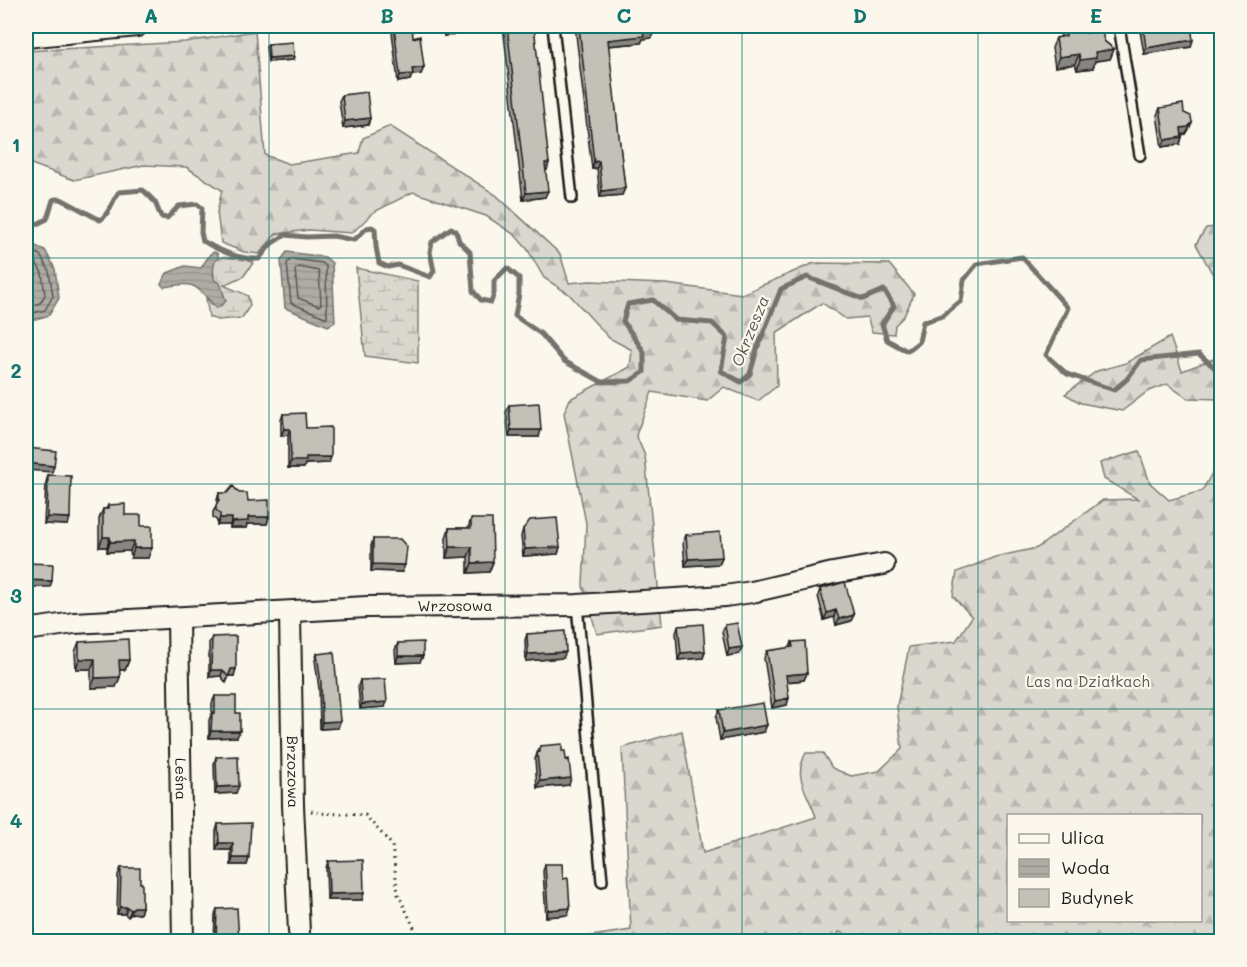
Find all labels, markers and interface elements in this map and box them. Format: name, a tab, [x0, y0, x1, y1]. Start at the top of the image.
text: A	[144, 2, 158, 28]
text: B	[380, 2, 394, 28]
text: C	[617, 2, 632, 28]
text: D	[853, 2, 867, 28]
text: E	[1090, 2, 1102, 28]
text: 1	[12, 131, 20, 157]
water label: Okrzesza	[726, 292, 773, 369]
text: 2	[10, 357, 22, 383]
text: 3	[10, 582, 22, 608]
street label: Wrzosowa	[417, 595, 493, 616]
park label: Las na Działkach	[1026, 671, 1150, 691]
street label: Brzozowa	[283, 736, 304, 808]
street label: Leśna	[171, 758, 192, 800]
text: 4	[10, 807, 23, 833]
legend	[1007, 814, 1202, 922]
text: Ulica	[1061, 825, 1105, 849]
text: Woda	[1061, 855, 1110, 879]
text: Budynek	[1061, 885, 1134, 909]

